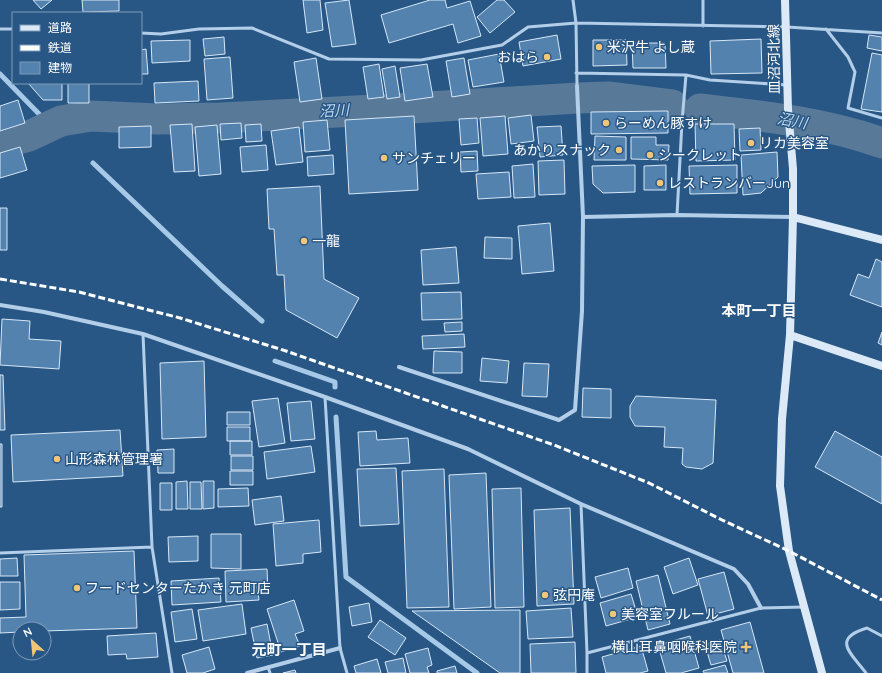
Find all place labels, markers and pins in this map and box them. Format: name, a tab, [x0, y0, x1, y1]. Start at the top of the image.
place label: 米沢牛 よし蔵	[607, 38, 695, 56]
marker: 米沢牛 よし蔵	[594, 42, 604, 52]
place label: おはら	[497, 48, 539, 66]
marker: おはら	[542, 52, 552, 62]
place label: らーめん豚すけ	[614, 114, 712, 132]
marker: らーめん豚すけ	[601, 118, 611, 128]
place label: リカ美容室	[759, 134, 829, 152]
marker: リカ美容室	[746, 138, 756, 148]
place label: あかりスナック	[513, 141, 611, 159]
marker: あかりスナック	[614, 145, 624, 155]
place label: シークレット	[658, 146, 742, 164]
place label: サンチェリー	[392, 149, 476, 167]
marker: シークレット	[645, 150, 655, 160]
marker: サンチェリー	[379, 153, 389, 163]
place label: レストランバーJun	[668, 174, 790, 192]
marker: レストランバーJun	[655, 178, 665, 188]
place label: 一龍	[312, 232, 340, 250]
marker: 一龍	[299, 236, 309, 246]
place label: 山形森林管理署	[65, 450, 163, 468]
marker: 山形森林管理署	[52, 454, 62, 464]
place label: フードセンターたかき 元町店	[85, 579, 271, 597]
marker: フードセンターたかき 元町店	[72, 583, 82, 593]
place label: 弦円庵	[553, 586, 595, 604]
marker: 弦円庵	[540, 590, 550, 600]
place label: 美容室フルール	[621, 605, 719, 623]
marker: 美容室フルール	[608, 609, 618, 619]
place label: 横山耳鼻咽喉科医院	[611, 638, 737, 656]
marker: 横山耳鼻咽喉科医院	[740, 641, 752, 653]

